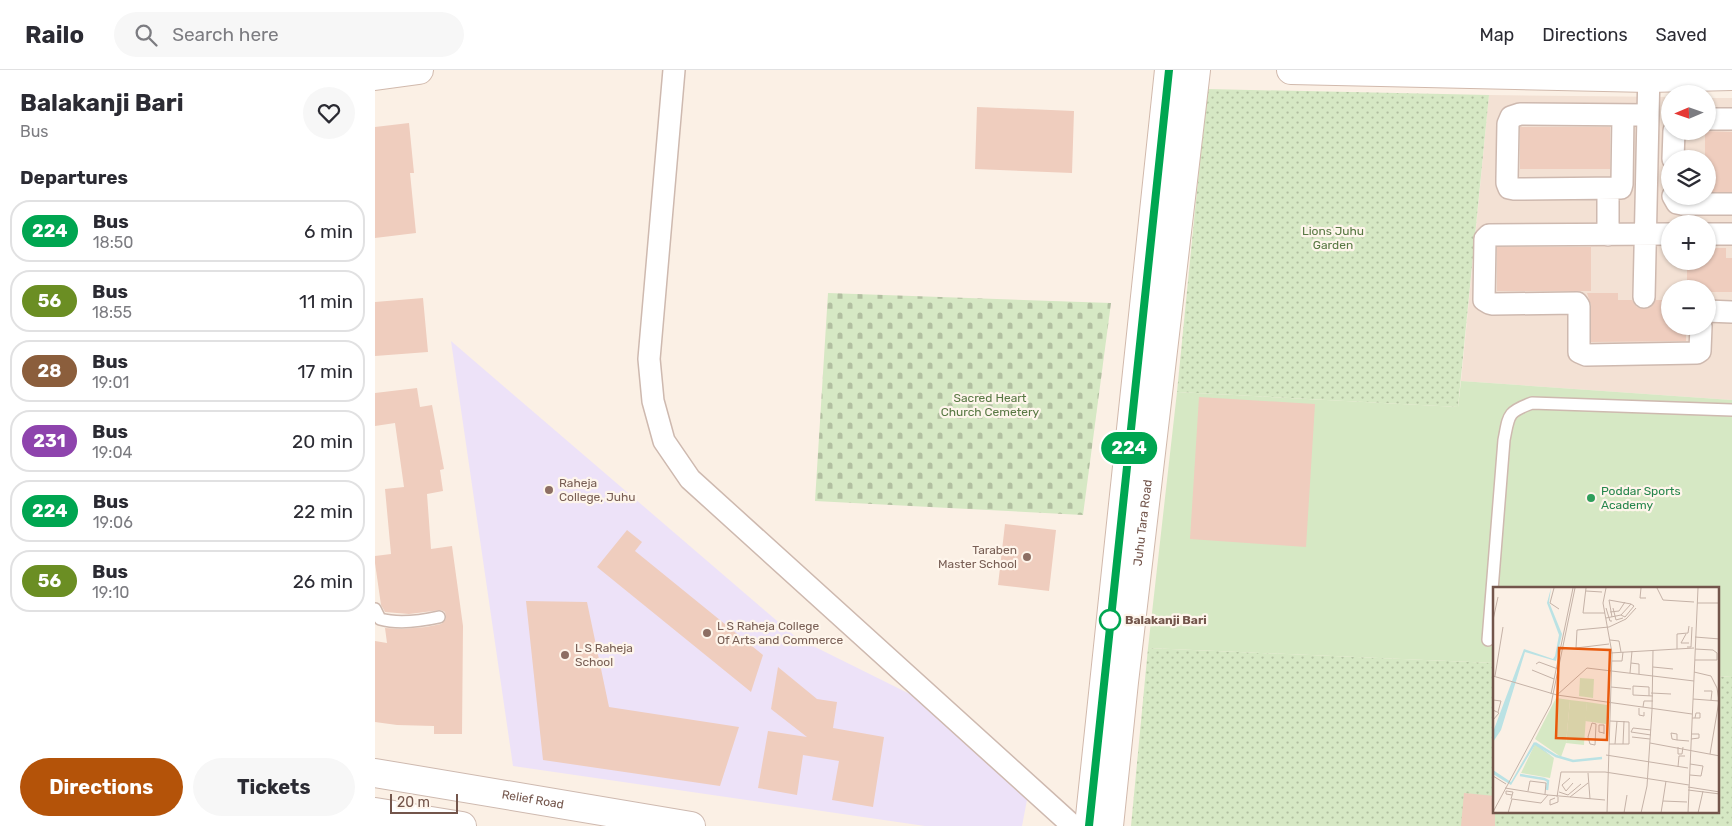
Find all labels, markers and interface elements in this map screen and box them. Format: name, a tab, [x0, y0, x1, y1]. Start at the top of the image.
search box	[114, 12, 464, 57]
text: Railo	[25, 21, 84, 49]
icon: search	[132, 21, 160, 49]
text: Search here	[172, 23, 279, 46]
text: Map	[1479, 24, 1514, 46]
text: Directions	[1542, 24, 1628, 46]
text: Saved	[1656, 24, 1707, 46]
north arrow	[1661, 85, 1716, 140]
map controls	[1661, 85, 1716, 335]
button: heart	[303, 87, 355, 139]
text: Balakanji Bari	[20, 89, 184, 117]
text: Bus	[20, 122, 48, 141]
button: layers	[1661, 150, 1716, 205]
text: Departures	[20, 166, 128, 189]
text: Bus	[93, 210, 129, 233]
button: +	[1661, 215, 1716, 270]
text: 224	[32, 220, 68, 242]
text: 6 min	[304, 220, 353, 243]
park label: Lions Juhu Garden	[1302, 224, 1364, 252]
text: 18:50	[93, 233, 133, 252]
text: Bus	[92, 280, 128, 303]
button: −	[1661, 280, 1716, 335]
text: 56	[38, 290, 61, 312]
text: 11 min	[299, 290, 353, 313]
text: 18:55	[92, 303, 132, 322]
text: Bus	[92, 350, 128, 373]
text: 28	[38, 360, 61, 382]
text: 17 min	[297, 360, 353, 383]
text: 19:01	[92, 373, 129, 392]
park label: Sacred Heart Church Cemetery	[941, 391, 1040, 419]
text: Bus	[92, 420, 128, 443]
text: 231	[33, 430, 66, 452]
text: 20 min	[292, 430, 353, 453]
line badge: 224	[1100, 432, 1158, 464]
text: 224	[1111, 437, 1147, 459]
text: 19:04	[92, 443, 133, 462]
place label: Raheja College, Juhu	[559, 476, 636, 504]
street label: Juhu Tara Road	[1131, 479, 1155, 567]
marker: Raheja College, Juhu	[543, 484, 555, 496]
place label: Poddar Sports Academy	[1601, 484, 1681, 512]
text: Bus	[93, 490, 129, 513]
marker: Poddar Sports Academy	[1585, 492, 1597, 504]
text: 224	[32, 500, 68, 522]
text: 22 min	[293, 500, 353, 523]
text: 19:06	[93, 513, 133, 532]
place label: Taraben Master School	[938, 543, 1017, 571]
marker: Taraben Master School	[1021, 551, 1033, 563]
text: Bus	[92, 560, 128, 583]
text: 56	[38, 570, 61, 592]
text: 26 min	[293, 570, 353, 593]
text: 19:10	[92, 583, 129, 602]
inset map	[1493, 587, 1719, 814]
marker: Balakanji Bari	[1099, 609, 1121, 631]
place label: Balakanji Bari	[1125, 613, 1207, 627]
place label: L S Raheja College Of Arts and Commerce	[717, 619, 843, 647]
marker: L S Raheja College Of Arts and Commerce	[701, 627, 713, 639]
place label: L S Raheja School	[575, 641, 633, 669]
marker: L S Raheja School	[559, 649, 571, 661]
button: Directions	[20, 758, 183, 816]
button: Tickets	[193, 758, 355, 816]
street label: Relief Road	[501, 787, 565, 812]
scale bar	[390, 791, 457, 814]
text: 20 m	[397, 794, 430, 811]

